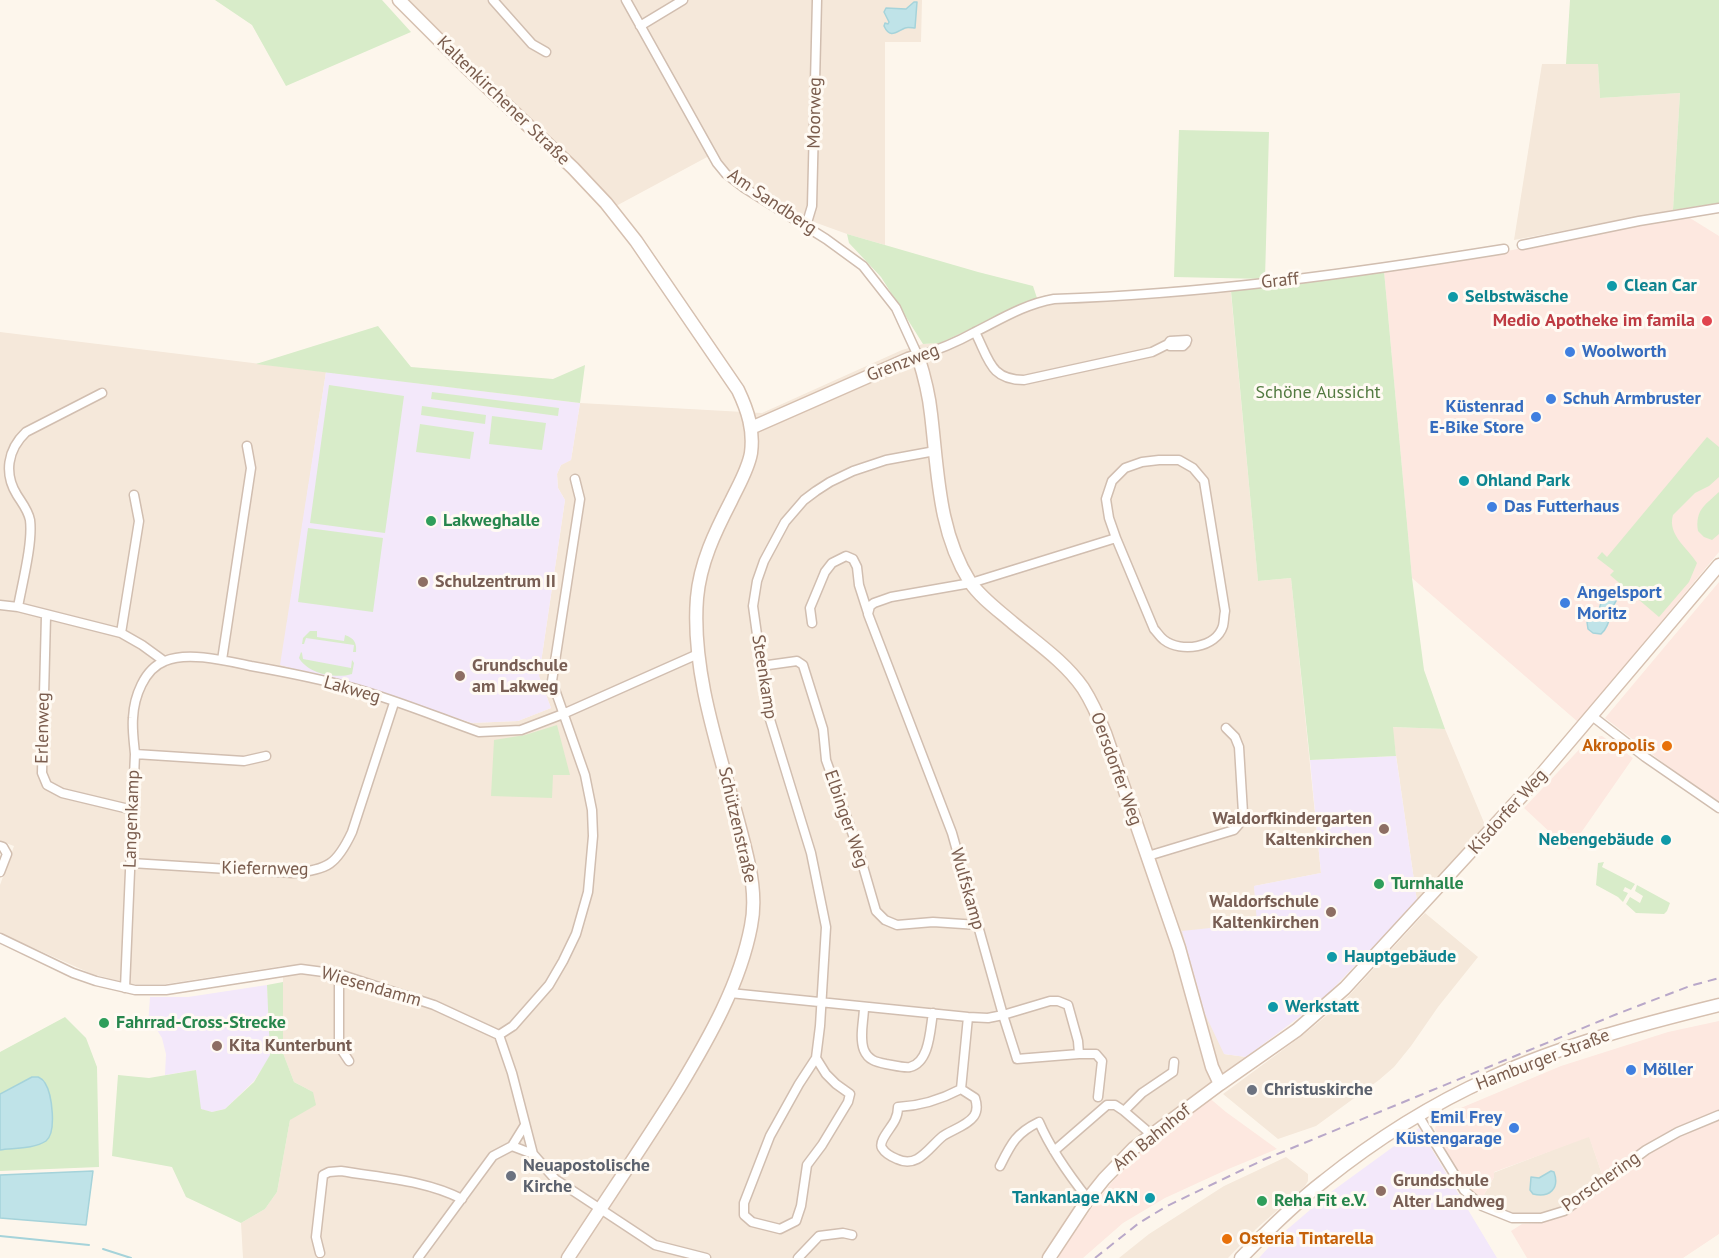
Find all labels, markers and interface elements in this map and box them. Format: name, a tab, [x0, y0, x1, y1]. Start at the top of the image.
street label: Kaltenkirchener Straße	[432, 32, 574, 170]
street label: Moorweg	[804, 77, 826, 149]
street label: Am Sandberg	[723, 164, 821, 240]
street label: Graff	[1260, 268, 1300, 294]
place label: Clean Car	[1624, 275, 1697, 297]
marker: Clean Car	[1605, 279, 1619, 293]
place label: Selbstwäsche	[1465, 286, 1568, 308]
marker: Selbstwäsche	[1446, 290, 1460, 304]
place label: Medio Apotheke im famila	[1493, 310, 1695, 332]
marker: Medio Apotheke im famila	[1700, 314, 1714, 328]
street label: Grenzweg	[864, 339, 942, 387]
place label: Woolworth	[1582, 341, 1667, 363]
marker: Woolworth	[1563, 345, 1577, 359]
park label: Schöne Aussicht	[1255, 382, 1381, 404]
place label: Schuh Armbruster	[1563, 388, 1701, 410]
marker: Schuh Armbruster	[1544, 392, 1558, 406]
place label: Küstenrad E-Bike Store	[1429, 396, 1524, 438]
marker: Küstenrad E-Bike Store	[1529, 410, 1543, 424]
place label: Ohland Park	[1476, 470, 1570, 492]
marker: Ohland Park	[1457, 474, 1471, 488]
place label: Das Futterhaus	[1504, 496, 1619, 518]
marker: Das Futterhaus	[1485, 500, 1499, 514]
place label: Lakweghalle	[443, 510, 540, 532]
marker: Lakweghalle	[424, 514, 438, 528]
place label: Schulzentrum II	[435, 571, 556, 593]
marker: Schulzentrum II	[416, 575, 430, 589]
place label: Angelsport Moritz	[1577, 582, 1662, 624]
marker: Angelsport Moritz	[1558, 596, 1572, 610]
street label: Steenkamp	[747, 633, 781, 721]
place label: Grundschule am Lakweg	[472, 655, 568, 698]
marker: Grundschule am Lakweg	[453, 669, 467, 683]
street label: Lakweg	[321, 672, 383, 708]
street label: Erlenweg	[32, 692, 54, 764]
street label: Oersdorfer Weg	[1086, 709, 1146, 829]
place label: Akropolis	[1582, 735, 1655, 757]
marker: Akropolis	[1660, 739, 1674, 753]
street label: Schützenstraße	[713, 765, 761, 885]
street label: Kisdorfer Weg	[1464, 765, 1552, 859]
street label: Elbinger Weg	[819, 767, 873, 871]
street label: Langenkamp	[119, 770, 145, 868]
place label: Waldorfkindergarten Kaltenkirchen	[1212, 808, 1372, 850]
marker: Waldorfkindergarten Kaltenkirchen	[1377, 822, 1391, 836]
place label: Nebengebäude	[1539, 829, 1654, 851]
marker: Nebengebäude	[1659, 833, 1673, 847]
street label: Wulfskamp	[945, 845, 989, 933]
street label: Kiefernweg	[221, 857, 309, 881]
place label: Turnhalle	[1391, 873, 1464, 895]
marker: Turnhalle	[1372, 877, 1386, 891]
place label: Waldorfschule Kaltenkirchen	[1209, 891, 1319, 934]
marker: Waldorfschule Kaltenkirchen	[1324, 905, 1338, 919]
place label: Hauptgebäude	[1344, 946, 1456, 968]
marker: Hauptgebäude	[1325, 950, 1339, 964]
street label: Wiesendamm	[318, 962, 424, 1012]
place label: Werkstatt	[1285, 996, 1359, 1018]
marker: Werkstatt	[1266, 1000, 1280, 1014]
place label: Fahrrad-Cross-Strecke	[116, 1012, 286, 1034]
marker: Fahrrad-Cross-Strecke	[97, 1016, 111, 1030]
street label: Hamburger Straße	[1473, 1025, 1613, 1095]
place label: Kita Kunterbunt	[229, 1035, 352, 1057]
marker: Kita Kunterbunt	[210, 1039, 224, 1053]
place label: Möller	[1643, 1059, 1693, 1081]
marker: Möller	[1624, 1063, 1638, 1077]
place label: Christuskirche	[1264, 1079, 1373, 1101]
marker: Christuskirche	[1245, 1083, 1259, 1097]
street label: Am Bahnhof	[1109, 1100, 1195, 1176]
place label: Emil Frey Küstengarage	[1396, 1107, 1502, 1150]
marker: Emil Frey Küstengarage	[1507, 1121, 1521, 1135]
street label: Porschering	[1558, 1147, 1644, 1217]
place label: Neuapostolische Kirche	[523, 1155, 650, 1198]
marker: Neuapostolische Kirche	[504, 1169, 518, 1183]
place label: Grundschule Alter Landweg	[1393, 1170, 1505, 1212]
marker: Grundschule Alter Landweg	[1374, 1184, 1388, 1198]
place label: Tankanlage AKN	[1012, 1187, 1138, 1209]
place label: Reha Fit e.V.	[1274, 1190, 1367, 1212]
marker: Tankanlage AKN	[1143, 1191, 1157, 1205]
marker: Reha Fit e.V.	[1255, 1194, 1269, 1208]
place label: Osteria Tintarella	[1239, 1228, 1374, 1250]
marker: Osteria Tintarella	[1220, 1232, 1234, 1246]

